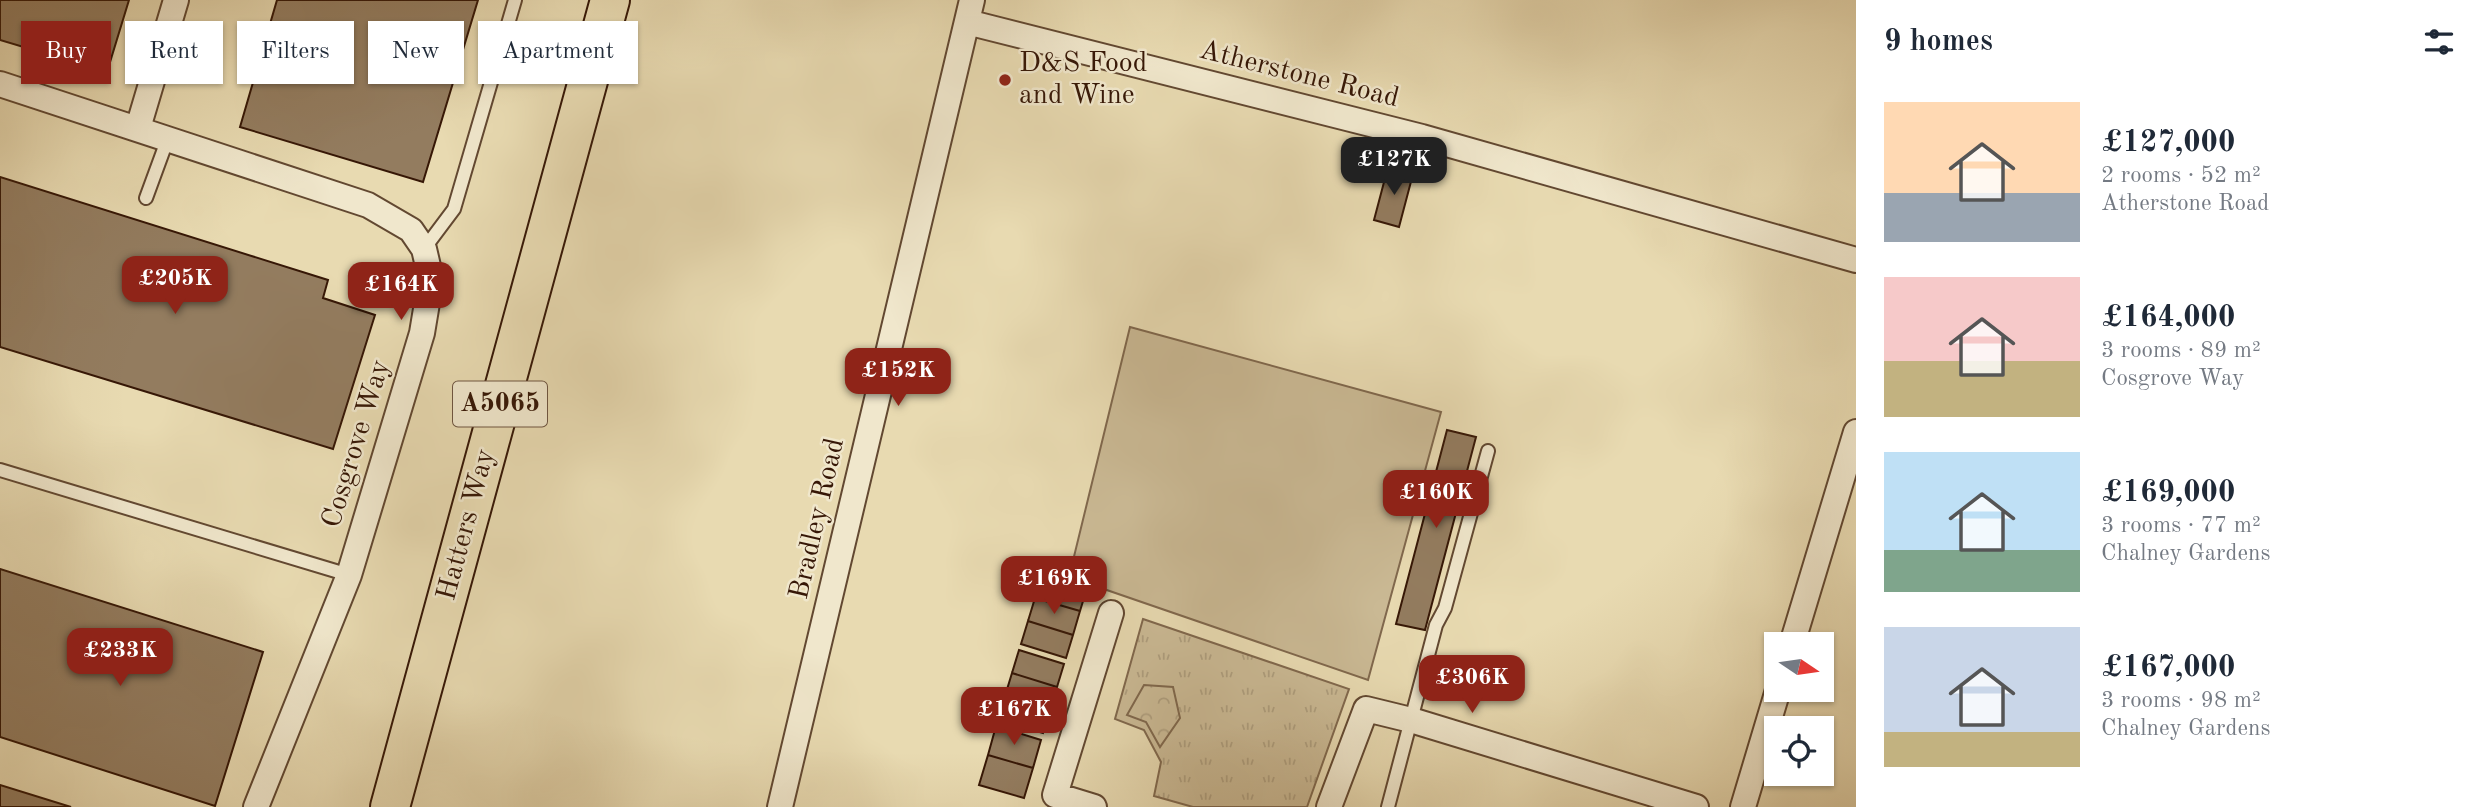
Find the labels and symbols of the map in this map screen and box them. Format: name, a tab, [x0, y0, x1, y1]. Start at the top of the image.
street label: Atherstone Road	[1196, 37, 1402, 113]
place label: D&S Food and Wine	[1019, 50, 1147, 110]
marker: D&S Food and Wine	[997, 72, 1013, 88]
pin: £127K	[1345, 138, 1443, 197]
pin: £205K	[126, 256, 224, 316]
pin: £164K	[352, 262, 450, 322]
pin: £152K	[849, 348, 947, 408]
street label: Cosgrove Way	[318, 356, 396, 531]
road number: A5065	[453, 382, 547, 426]
street label: Bradley Road	[786, 436, 850, 602]
street label: Hatters Way	[433, 446, 501, 604]
pin: £160K	[1387, 470, 1485, 530]
pin: £169K	[1005, 556, 1103, 616]
pin: £233K	[71, 628, 169, 688]
north arrow	[1764, 632, 1834, 702]
pin: £306K	[1423, 656, 1521, 715]
pin: £167K	[965, 688, 1063, 747]

